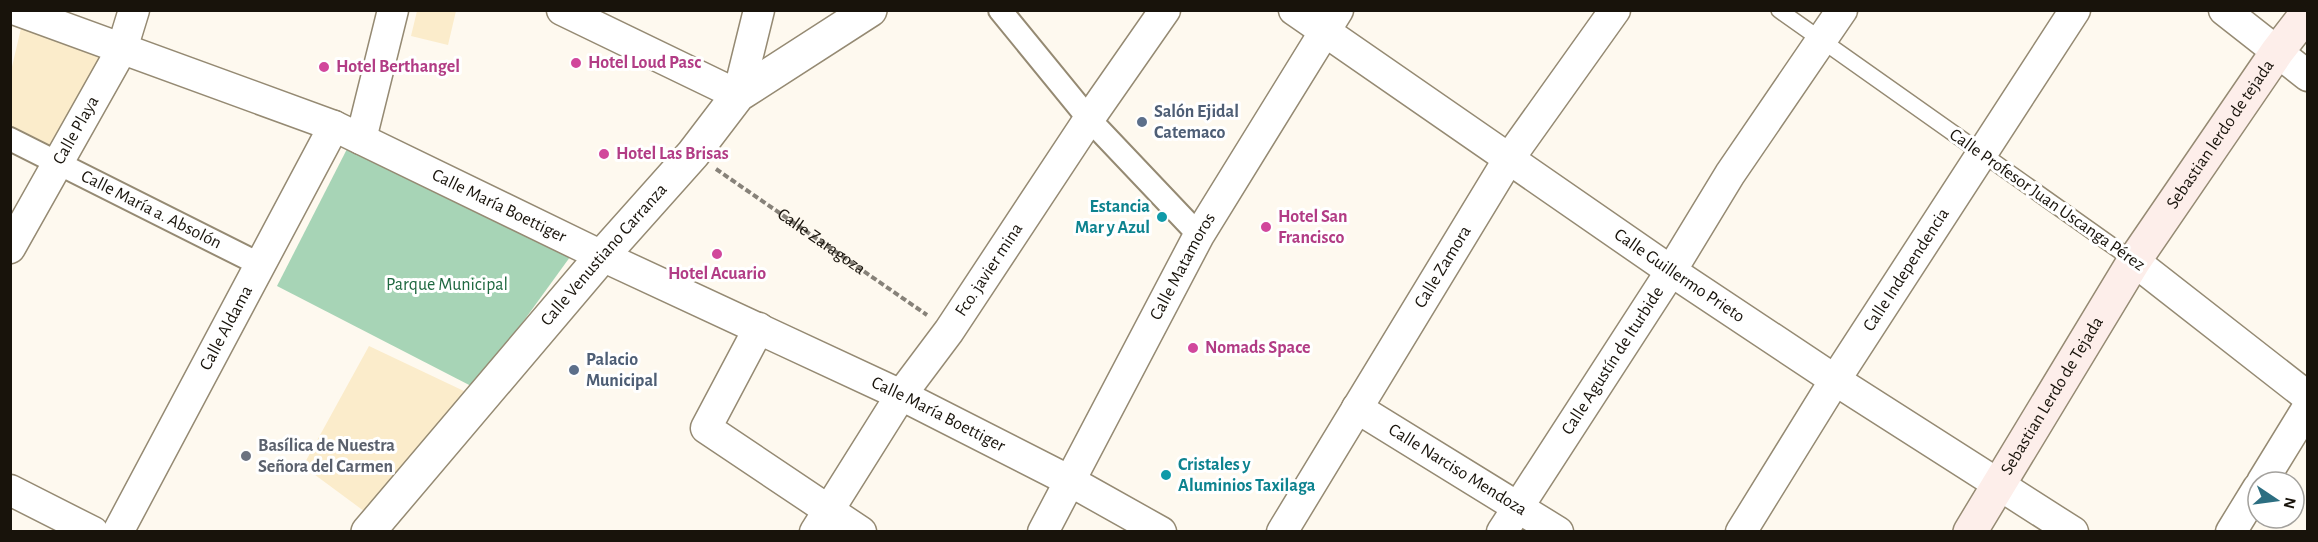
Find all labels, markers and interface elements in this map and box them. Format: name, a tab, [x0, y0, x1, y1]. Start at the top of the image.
place label: Hotel Loud Pasc	[588, 54, 701, 72]
marker: Hotel Loud Pasc	[569, 56, 583, 70]
street label: Sebastian lerdo de tejada	[2163, 57, 2278, 212]
place label: Hotel Berthangel	[336, 58, 460, 76]
marker: Hotel Berthangel	[317, 60, 331, 74]
street label: Calle Playa	[50, 93, 103, 168]
place label: Salón Ejidal Catemaco	[1154, 103, 1239, 142]
marker: Salón Ejidal Catemaco	[1135, 115, 1149, 129]
street label: Calle Profesor Juan Uscanga Pérez	[1946, 126, 2148, 274]
place label: Hotel Las Brisas	[616, 145, 729, 163]
marker: Hotel Las Brisas	[597, 147, 611, 161]
street label: Calle María Boettiger	[429, 166, 569, 246]
street label: Calle María a. Absolón	[78, 167, 224, 253]
street label: Calle Venustiano Carranza	[538, 180, 671, 330]
place label: Estancia Mar y Azul	[1075, 198, 1150, 237]
street label: Calle Zaragoza	[774, 205, 869, 278]
street label: Calle Independencia	[1860, 205, 1953, 335]
place label: Hotel San Francisco	[1278, 208, 1348, 247]
street label: Calle Matamoros	[1147, 210, 1219, 323]
marker: Estancia Mar y Azul	[1155, 210, 1169, 224]
street label: Fco. javier mina	[952, 220, 1027, 320]
marker: Hotel San Francisco	[1259, 220, 1273, 234]
street label: Calle Zamora	[1411, 223, 1475, 311]
street label: Calle Guillermo Prieto	[1611, 225, 1748, 326]
marker: Hotel Acuario	[710, 247, 724, 261]
place label: Hotel Acuario	[668, 265, 766, 283]
park label: Parque Municipal	[386, 276, 508, 294]
street label: Calle Aldama	[197, 283, 256, 373]
street label: Calle Agustín de Iturbide	[1558, 283, 1667, 438]
street label: Sebastian Lerdo de Tejada	[1998, 314, 2107, 478]
place label: Nomads Space	[1205, 339, 1311, 357]
marker: Nomads Space	[1186, 341, 1200, 355]
place label: Palacio Municipal	[586, 351, 658, 390]
marker: Palacio Municipal	[567, 363, 581, 377]
street label: Calle María Boettiger	[869, 374, 1008, 455]
street label: Calle Narciso Mendoza	[1385, 421, 1530, 519]
place label: Basílica de Nuestra Señora del Carmen	[258, 437, 395, 476]
marker: Basílica de Nuestra Señora del Carmen	[239, 449, 253, 463]
place label: Cristales y Aluminios Taxilaga	[1178, 456, 1316, 495]
marker: Cristales y Aluminios Taxilaga	[1159, 468, 1173, 482]
north arrow	[2246, 470, 2306, 530]
text: N	[2281, 496, 2299, 510]

